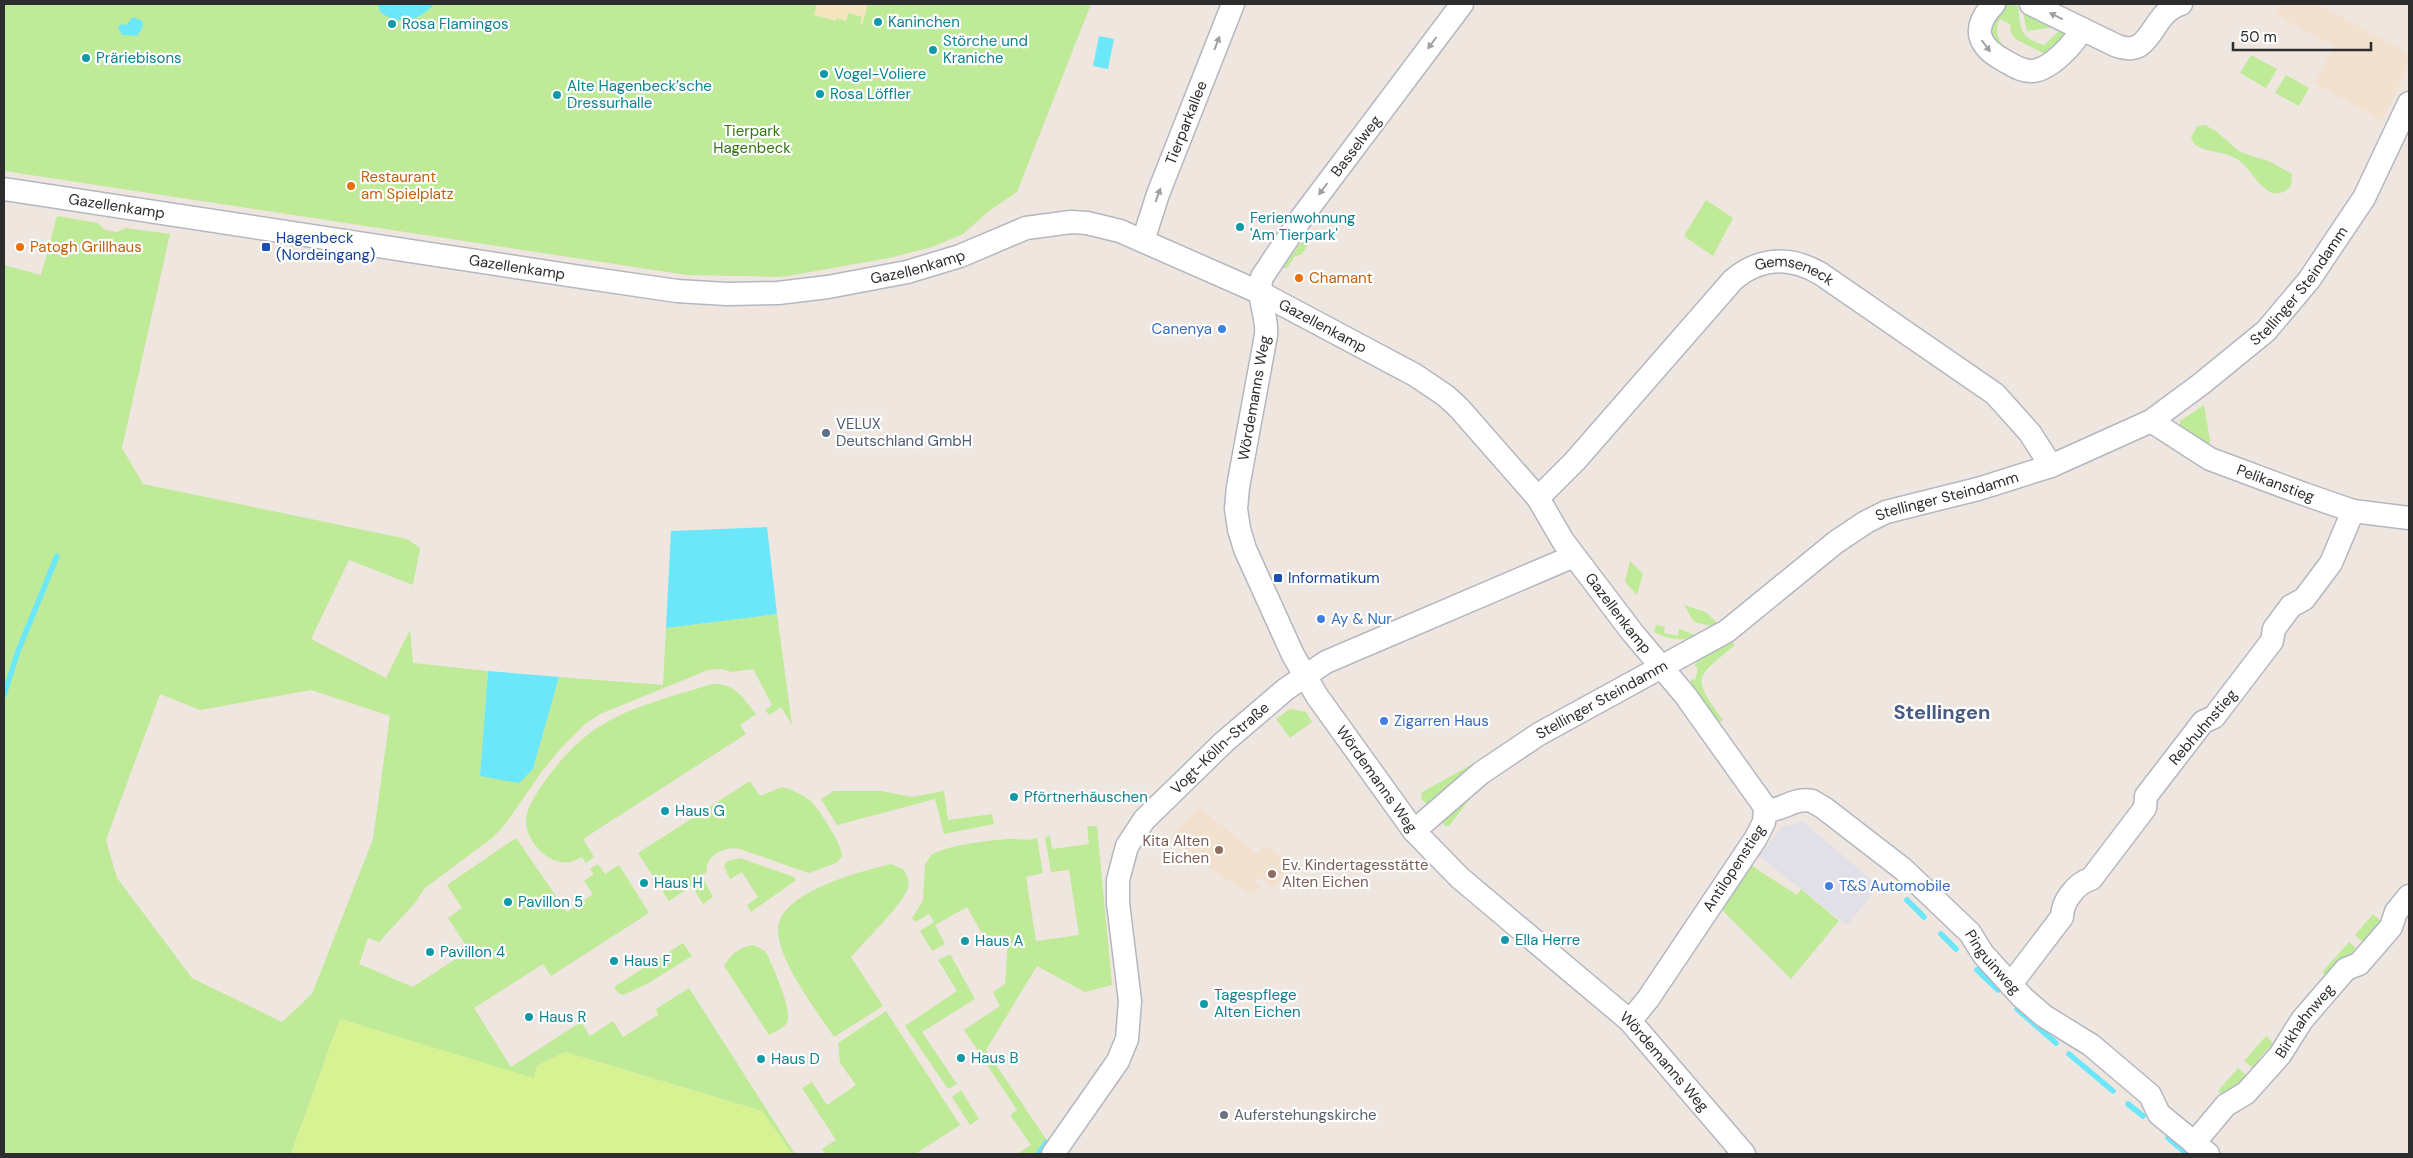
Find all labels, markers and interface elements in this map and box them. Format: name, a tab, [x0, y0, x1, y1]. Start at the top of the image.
place label: Kaninchen	[888, 12, 960, 32]
one-way arrow	[2049, 12, 2064, 20]
place label: Rosa Flamingos	[402, 14, 509, 34]
marker: Kaninchen	[872, 16, 884, 28]
marker: Rosa Flamingos	[386, 18, 398, 30]
scale bar	[2233, 20, 2370, 52]
text: 50 m	[2240, 27, 2277, 47]
place label: Störche und Kraniche	[943, 31, 1028, 68]
one-way arrow	[1213, 35, 1221, 50]
one-way arrow	[1427, 36, 1438, 49]
one-way arrow	[1981, 39, 1991, 53]
marker: Störche und Kraniche	[927, 44, 939, 56]
place label: Präriebisons	[96, 48, 182, 68]
marker: Präriebisons	[80, 52, 92, 64]
place label: Vogel-Voliere	[834, 64, 926, 84]
marker: Vogel-Voliere	[818, 68, 830, 80]
place label: Alte Hagenbeck’sche Dressurhalle	[567, 76, 712, 113]
street label: Tierparkallee	[1161, 78, 1212, 168]
place label: Rosa Löffler	[830, 84, 912, 104]
marker: Rosa Löffler	[814, 88, 826, 100]
marker: Alte Hagenbeck’sche Dressurhalle	[551, 89, 563, 101]
street label: Basselweg	[1326, 111, 1386, 181]
park label: Tierpark Hagenbeck	[713, 121, 791, 158]
place label: Restaurant am Spielplatz	[361, 167, 454, 204]
marker: Restaurant am Spielplatz	[345, 180, 357, 192]
one-way arrow	[1318, 182, 1329, 195]
one-way arrow	[1155, 187, 1162, 202]
street label: Gazellenkamp	[67, 189, 166, 223]
place label: Ferienwohnung 'Am Tierpark'	[1250, 208, 1355, 245]
marker: Ferienwohnung 'Am Tierpark'	[1234, 221, 1246, 233]
street label: Stellinger Steindamm	[2246, 222, 2352, 350]
place label: Hagenbeck (Nordeingang)	[276, 228, 375, 265]
place label: Patogh Grillhaus	[30, 237, 142, 257]
marker: Patogh Grillhaus	[14, 241, 26, 253]
marker: Hagenbeck (Nordeingang)	[260, 241, 272, 253]
street label: Gazellenkamp	[869, 245, 968, 289]
street label: Gazellenkamp	[467, 250, 567, 284]
street label: Gemseneck	[1752, 251, 1838, 290]
place label: Chamant	[1309, 268, 1373, 288]
marker: Chamant	[1293, 272, 1305, 284]
street label: Gazellenkamp	[1275, 294, 1370, 358]
place label: Canenya	[1152, 319, 1212, 339]
marker: Canenya	[1216, 323, 1228, 335]
street label: Wördemanns Weg	[1233, 334, 1275, 462]
place label: VELUX Deutschland GmbH	[836, 414, 972, 451]
marker: VELUX Deutschland GmbH	[820, 427, 832, 439]
street label: Pelikanstieg	[2234, 460, 2317, 507]
street label: Stellinger Steindamm	[1872, 467, 2021, 526]
place label: Informatikum	[1288, 568, 1380, 588]
street label: Gazellenkamp	[1581, 569, 1656, 658]
marker: Informatikum	[1272, 572, 1284, 584]
place label: Ay & Nur	[1331, 609, 1392, 629]
marker: Ay & Nur	[1315, 613, 1327, 625]
street label: Stellinger Steindamm	[1532, 655, 1671, 744]
street label: Rebhuhnstieg	[2165, 685, 2241, 769]
street label: Vogt-Kölln-Straße	[1166, 698, 1274, 799]
district label: Stellingen	[1894, 699, 1990, 725]
place label: Zigarren Haus	[1394, 711, 1489, 731]
marker: Zigarren Haus	[1378, 715, 1390, 727]
street label: Wördemanns Weg	[1332, 722, 1422, 836]
place label: Pförtnerhäuschen	[1024, 787, 1148, 807]
marker: Pförtnerhäuschen	[1008, 791, 1020, 803]
place label: Haus G	[675, 801, 725, 821]
marker: Haus G	[659, 805, 671, 817]
street label: Antilopenstieg	[1698, 820, 1770, 916]
place label: Kita Alten Eichen	[1143, 831, 1209, 868]
marker: Kita Alten Eichen	[1213, 844, 1225, 856]
place label: Ev. Kindertagesstätte Alten Eichen	[1282, 855, 1428, 892]
marker: Ev. Kindertagesstätte Alten Eichen	[1266, 868, 1278, 880]
place label: Haus H	[654, 873, 703, 893]
place label: T&S Automobile	[1839, 876, 1950, 896]
marker: Haus H	[638, 877, 650, 889]
marker: T&S Automobile	[1823, 880, 1835, 892]
place label: Pavillon 5	[518, 892, 583, 912]
marker: Pavillon 5	[502, 896, 514, 908]
street label: Pinguinweg	[1960, 926, 2025, 999]
place label: Ella Herre	[1515, 930, 1580, 950]
place label: Haus A	[975, 931, 1023, 951]
marker: Ella Herre	[1499, 934, 1511, 946]
marker: Haus A	[959, 935, 971, 947]
place label: Pavillon 4	[440, 942, 505, 962]
marker: Pavillon 4	[424, 946, 436, 958]
place label: Haus F	[624, 951, 671, 971]
marker: Haus F	[608, 955, 620, 967]
street label: Birkhahnweg	[2271, 980, 2339, 1062]
place label: Tagespflege Alten Eichen	[1214, 985, 1301, 1022]
marker: Tagespflege Alten Eichen	[1198, 998, 1210, 1010]
place label: Haus R	[539, 1007, 586, 1027]
street label: Wördemanns Weg	[1616, 1007, 1713, 1116]
marker: Haus R	[523, 1011, 535, 1023]
place label: Haus B	[971, 1048, 1019, 1068]
place label: Haus D	[771, 1049, 820, 1069]
marker: Haus B	[955, 1052, 967, 1064]
marker: Haus D	[755, 1053, 767, 1065]
place label: Auferstehungskirche	[1234, 1105, 1377, 1125]
marker: Auferstehungskirche	[1218, 1109, 1230, 1121]

